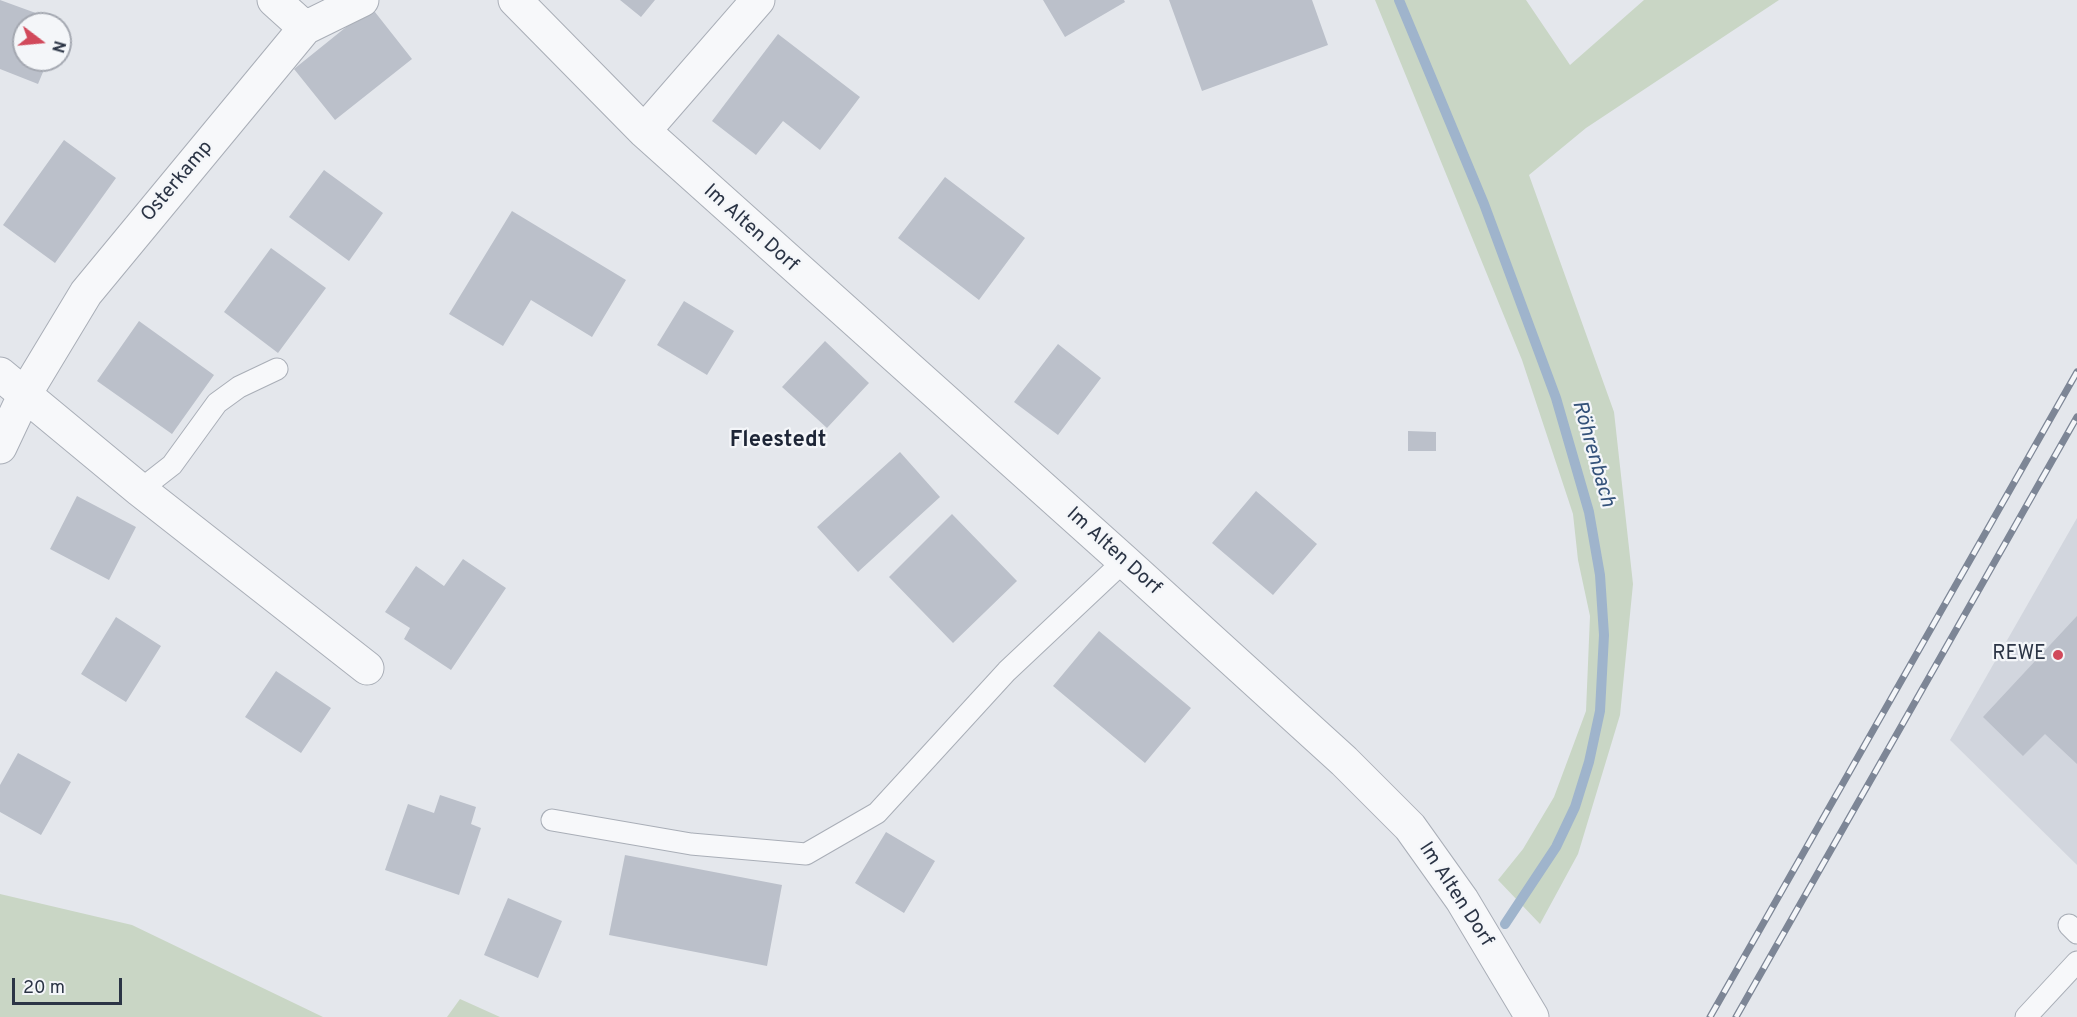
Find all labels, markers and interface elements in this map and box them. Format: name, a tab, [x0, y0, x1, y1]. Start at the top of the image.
north arrow	[12, 12, 72, 72]
text: N	[46, 38, 69, 55]
street label: Osterkamp	[137, 136, 219, 228]
street label: Im Alten Dorf	[698, 180, 802, 278]
water label: Röhrenbach	[1565, 398, 1619, 510]
district label: Fleestedt	[730, 429, 826, 455]
street label: Im Alten Dorf	[1061, 503, 1165, 601]
place label: REWE	[1992, 643, 2046, 667]
marker: REWE	[2051, 648, 2065, 662]
street label: Im Alten Dorf	[1412, 838, 1498, 952]
scale bar	[15, 966, 124, 1004]
text: 20 m	[23, 977, 65, 1000]

